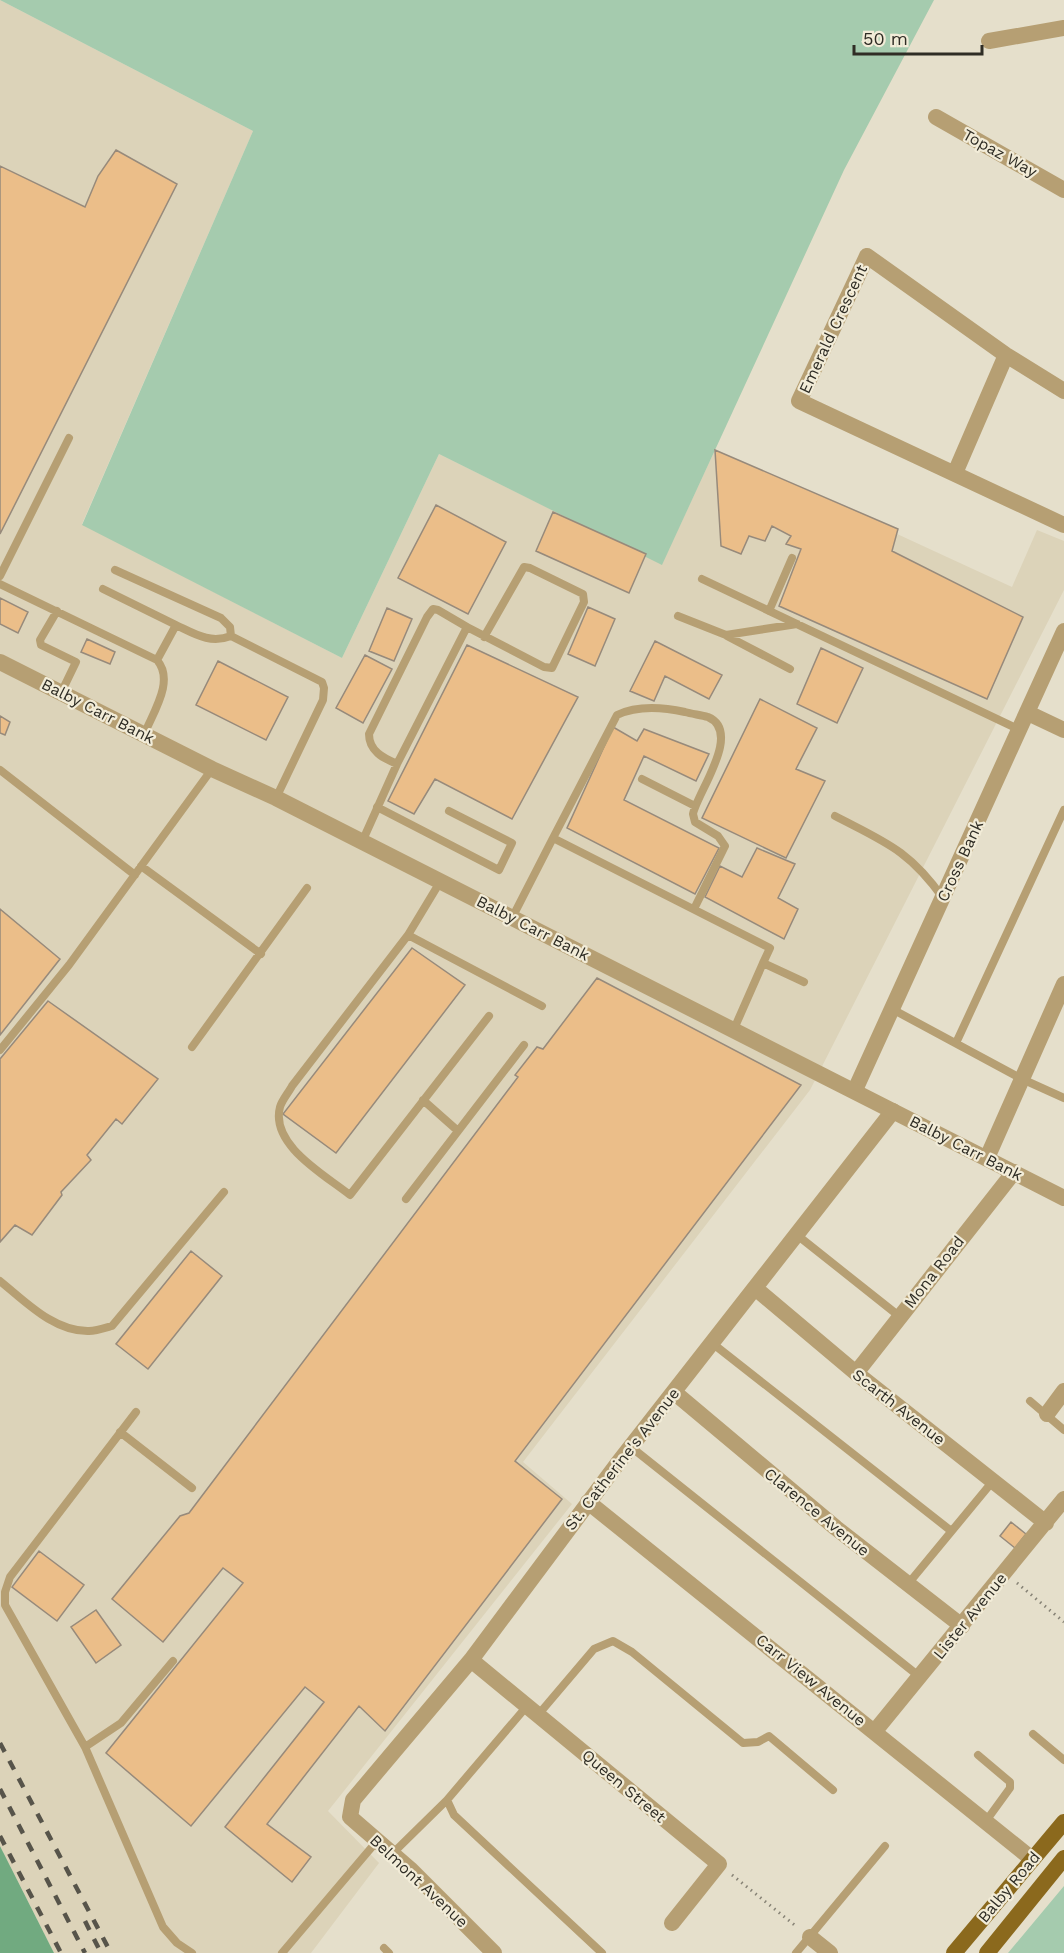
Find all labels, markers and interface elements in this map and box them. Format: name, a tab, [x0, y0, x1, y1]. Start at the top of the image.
scale bar	[854, 18, 982, 56]
text: 50 m	[863, 28, 908, 49]
street label: Topaz Way	[960, 125, 1041, 181]
street label: Emerald Crescent	[795, 261, 871, 396]
street label: Balby Carr Bank	[38, 674, 158, 748]
street label: Cross Bank	[933, 817, 987, 905]
street label: Balby Carr Bank	[473, 891, 593, 965]
street label: Balby Carr Bank	[906, 1111, 1026, 1185]
street label: Mona Road	[900, 1232, 968, 1312]
street label: Scarth Avenue	[849, 1365, 949, 1449]
street label: St. Catherine's Avenue	[561, 1384, 683, 1534]
street label: Clarence Avenue	[761, 1464, 873, 1560]
street label: Lister Avenue	[929, 1569, 1011, 1663]
street label: Carr View Avenue	[752, 1630, 870, 1730]
street label: Queen Street	[578, 1745, 670, 1827]
street label: Belmont Avenue	[366, 1831, 472, 1931]
street label: Balby Road	[974, 1848, 1044, 1926]

